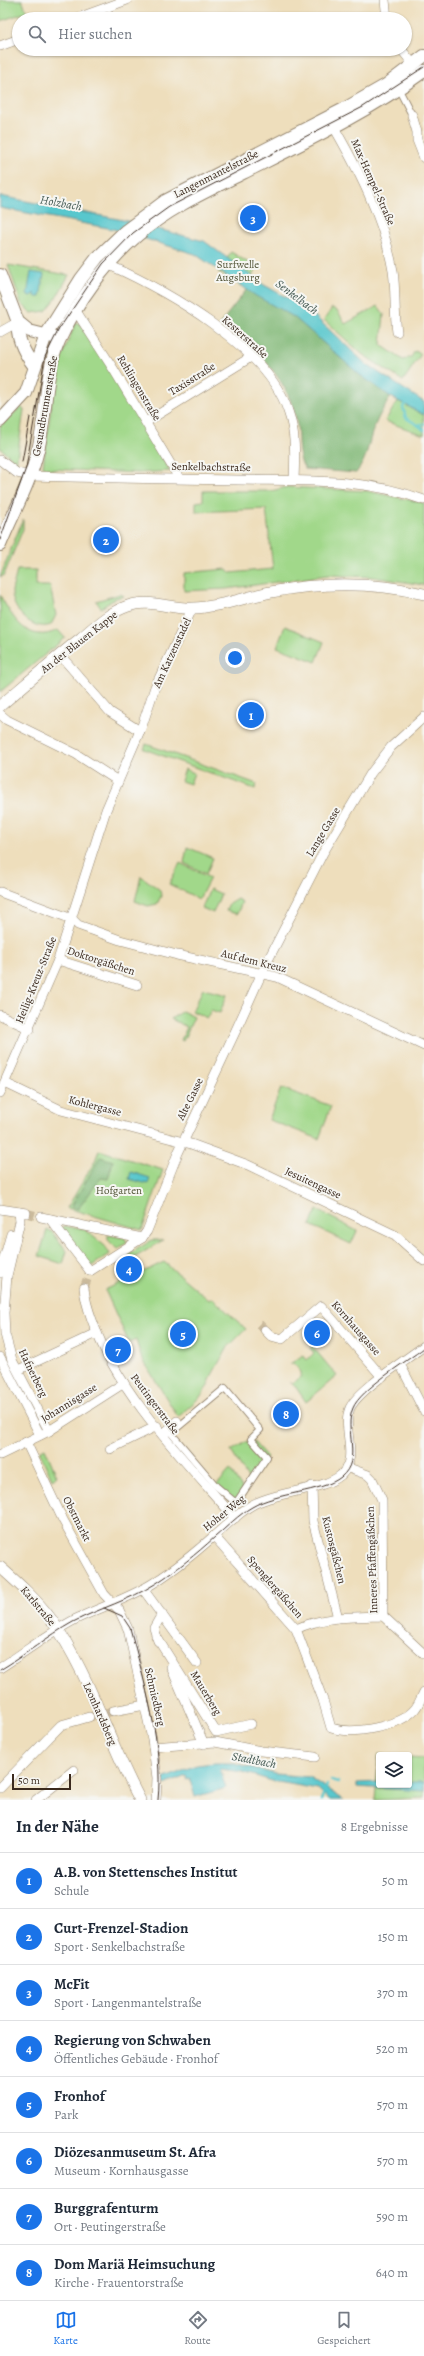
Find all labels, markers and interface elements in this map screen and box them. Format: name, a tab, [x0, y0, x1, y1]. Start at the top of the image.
search box	[12, 12, 412, 56]
icon: search	[26, 23, 48, 45]
text: Hier suchen	[58, 24, 132, 44]
street label: Max-Hempel-Straße	[347, 136, 399, 228]
street label: Langenmantelstraße	[171, 146, 261, 202]
water label: Holzbach	[39, 191, 83, 215]
pin: 3	[240, 203, 266, 233]
park label: Surfwelle Augsburg	[215, 257, 260, 285]
water label: Senkelbach	[272, 276, 322, 318]
street label: Kesterstraße	[219, 312, 271, 362]
street label: Rehlingenstraße	[113, 352, 165, 424]
street label: Gesundbrunnenstraße	[29, 354, 61, 457]
street label: Taxisstraße	[166, 359, 218, 399]
street label: Senkelbachstraße	[171, 459, 251, 475]
pin: 2	[93, 525, 119, 555]
street label: An der Blauen Kappe	[37, 607, 121, 677]
street label: Am Katzenstadel	[149, 615, 195, 691]
your location	[225, 648, 245, 668]
pin: 1	[238, 700, 264, 730]
street label: Lange Gasse	[302, 804, 344, 860]
street label: Heilig-Kreuz-Straße	[12, 934, 60, 1026]
street label: Doktorgäßchen	[65, 943, 137, 979]
street label: Auf dem Kreuz	[219, 945, 288, 976]
street label: Alte Gasse	[173, 1075, 207, 1124]
street label: Kohlergasse	[67, 1092, 123, 1120]
street label: Jesuitengasse	[282, 1163, 344, 1203]
park label: Hofgarten	[96, 1183, 142, 1198]
pin: 4	[116, 1254, 142, 1284]
street label: Kornhausgasse	[328, 1297, 384, 1359]
pin: 6	[304, 1318, 330, 1348]
pin: 5	[170, 1319, 196, 1349]
pin: 7	[105, 1335, 131, 1365]
street label: Hafnerberg	[15, 1346, 51, 1400]
street label: Peutingerstraße	[127, 1371, 183, 1438]
street label: Johannisgasse	[38, 1380, 100, 1426]
pin: 8	[273, 1399, 299, 1429]
street label: Hoher Weg	[200, 1491, 249, 1535]
street label: Obstmarkt	[59, 1494, 95, 1544]
street label: Inneres Pfaffengäßchen	[363, 1506, 381, 1614]
street label: Kustosgäßchen	[318, 1515, 350, 1585]
street label: Spenglergäßchen	[244, 1552, 306, 1622]
street label: Karlstraße	[17, 1583, 59, 1629]
street label: Schmiedberg	[141, 1666, 169, 1728]
street label: Mauerberg	[187, 1668, 225, 1719]
street label: Leonhardsberg	[79, 1680, 121, 1748]
water label: Stadtbach	[230, 1748, 278, 1772]
map controls	[376, 1752, 412, 1788]
button: layers	[376, 1752, 412, 1788]
scale bar	[12, 1772, 71, 1791]
text: 50 m	[18, 1773, 40, 1788]
text: In der Nähe	[16, 1815, 99, 1838]
text: 8 Ergebnisse	[341, 1818, 408, 1835]
text: A.B. von Stettensches Institut	[54, 1862, 238, 1882]
text: 1	[27, 1872, 31, 1889]
text: 50 m	[382, 1872, 408, 1889]
text: Schule	[54, 1882, 89, 1899]
text: Curt-Frenzel-Stadion	[54, 1918, 188, 1938]
text: 2	[26, 1928, 32, 1945]
text: 150 m	[378, 1928, 408, 1945]
text: Sport · Senkelbachstraße	[54, 1938, 185, 1955]
text: McFit	[54, 1974, 90, 1994]
text: 3	[26, 1984, 32, 2001]
text: 370 m	[377, 1984, 408, 2001]
text: Sport · Langenmantelstraße	[54, 1994, 202, 2011]
text: Regierung von Schwaben	[54, 2030, 211, 2050]
text: 4	[26, 2040, 32, 2057]
text: 520 m	[376, 2040, 408, 2057]
text: Öffentliches Gebäude · Fronhof	[54, 2050, 218, 2067]
text: Fronhof	[54, 2086, 105, 2106]
text: 5	[26, 2096, 32, 2113]
text: 570 m	[377, 2096, 408, 2113]
text: Park	[54, 2106, 78, 2123]
text: Diözesanmuseum St. Afra	[54, 2142, 216, 2162]
text: 6	[26, 2152, 32, 2169]
text: 570 m	[377, 2152, 408, 2169]
text: Museum · Kornhausgasse	[54, 2162, 189, 2179]
text: Burggrafenturm	[54, 2198, 159, 2218]
text: 7	[26, 2208, 32, 2225]
text: 590 m	[376, 2208, 408, 2225]
text: Ort · Peutingerstraße	[54, 2218, 166, 2235]
text: Dom Mariä Heimsuchung	[54, 2254, 215, 2274]
text: 8	[26, 2264, 32, 2281]
text: 640 m	[376, 2264, 408, 2281]
text: Kirche · Frauentorstraße	[54, 2274, 184, 2291]
tab: Karte	[53, 2309, 78, 2348]
tab: Route	[184, 2309, 211, 2348]
tab: Gespeichert	[317, 2309, 371, 2348]

